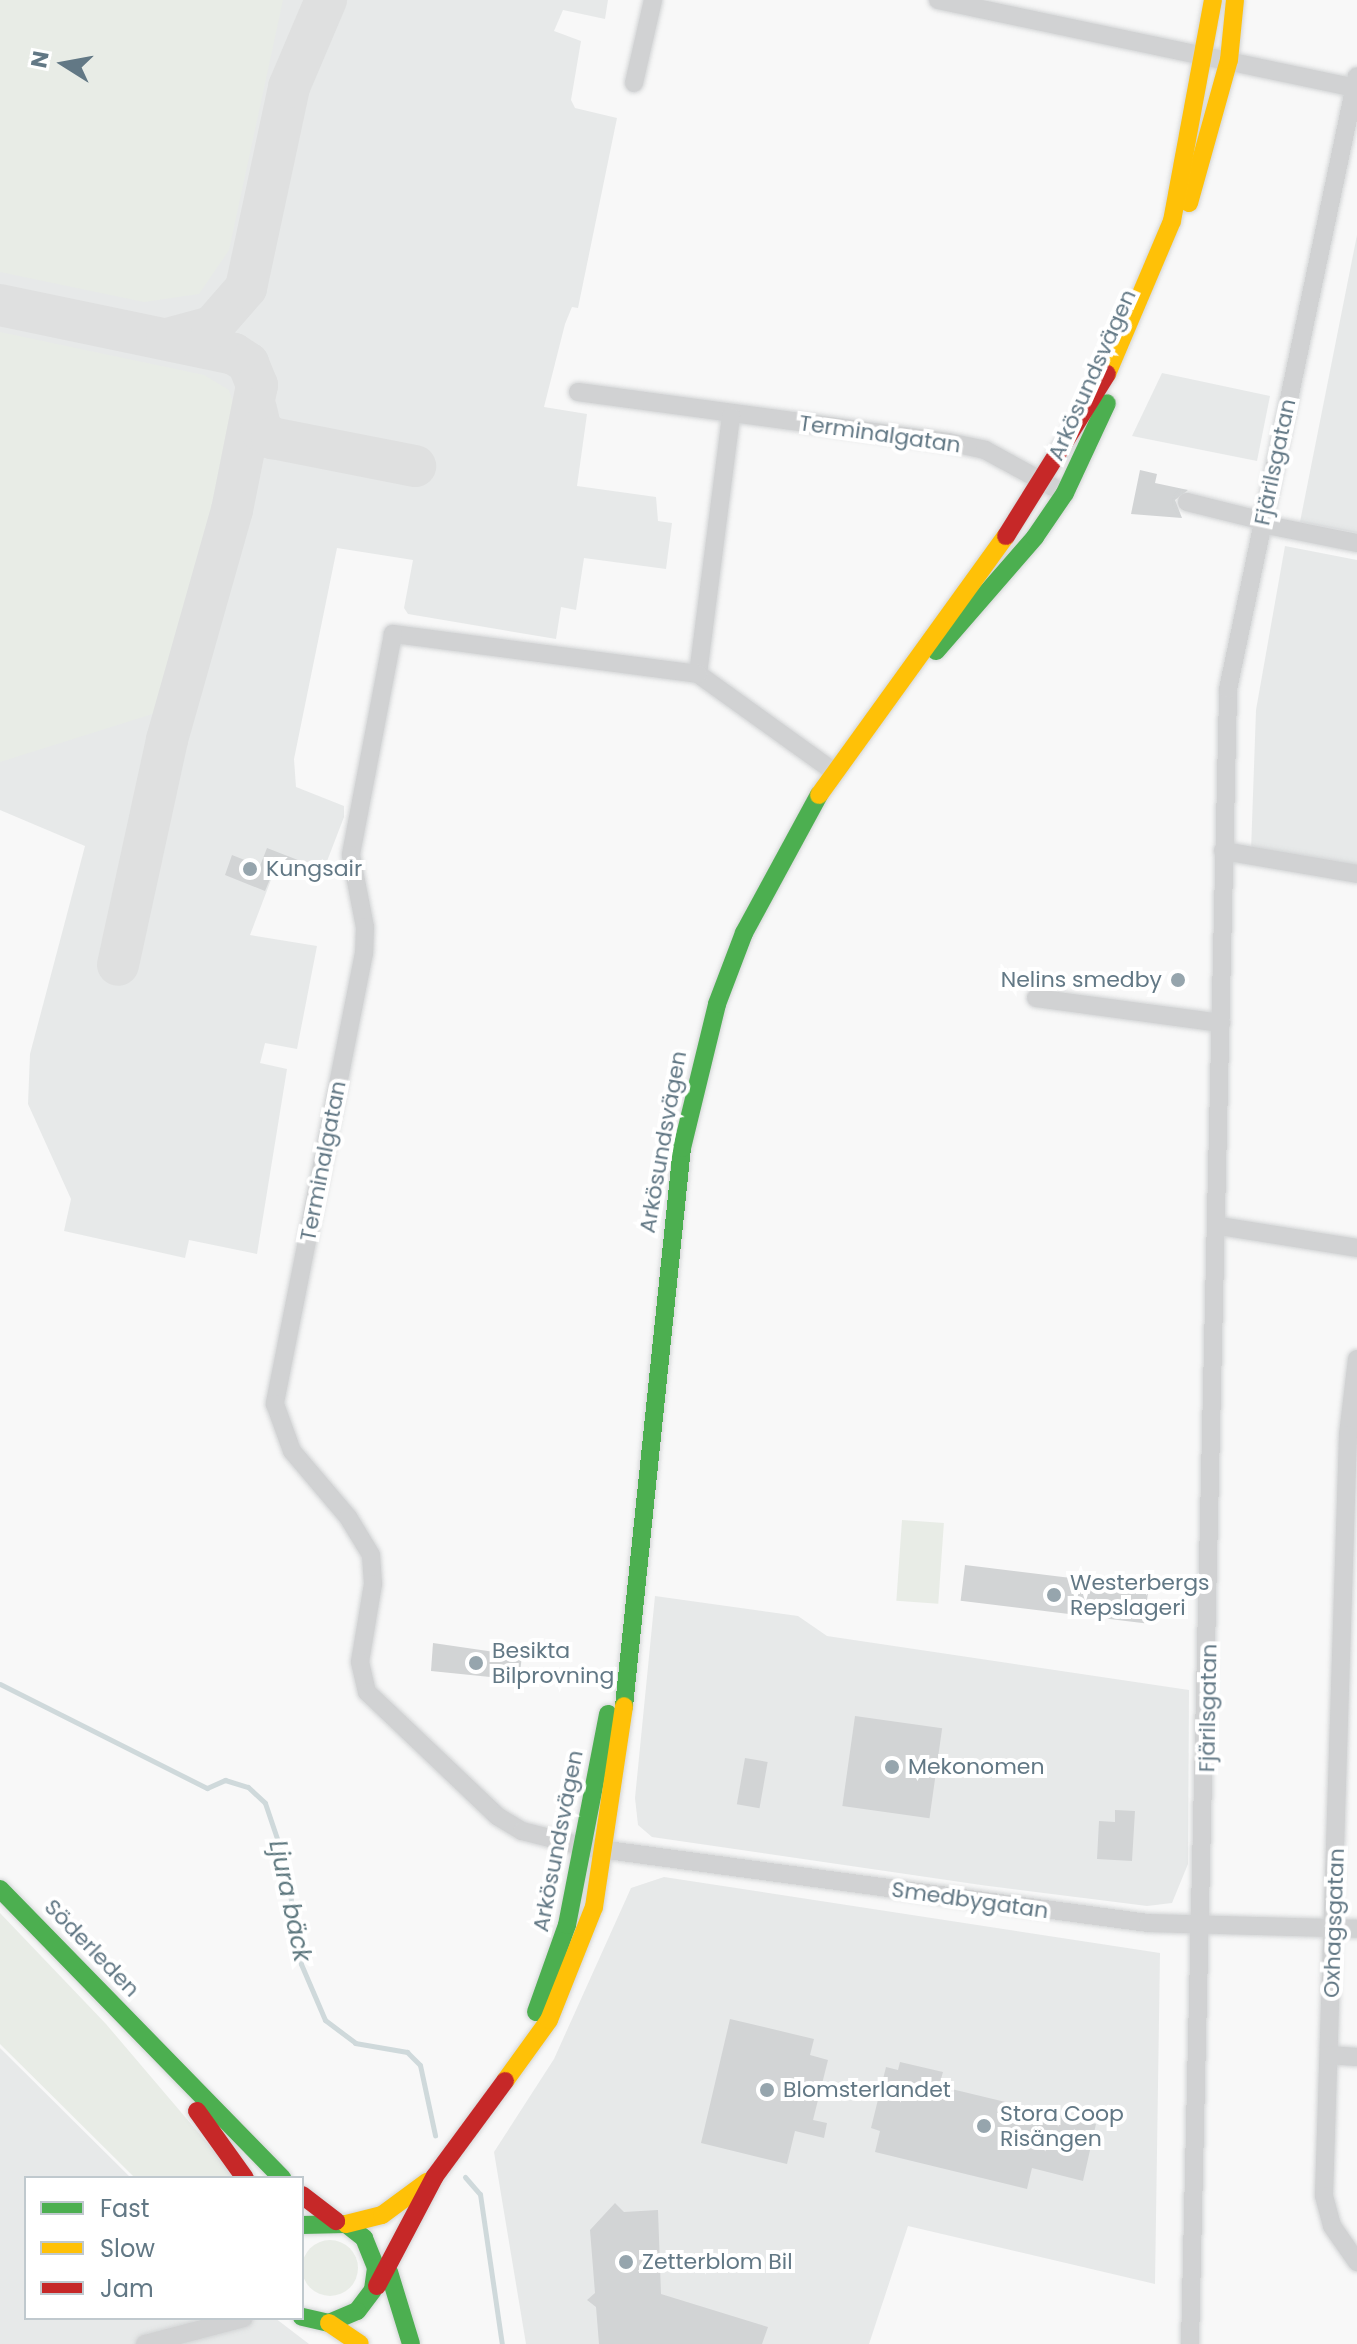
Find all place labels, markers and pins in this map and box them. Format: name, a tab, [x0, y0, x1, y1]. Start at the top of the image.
place label: Kungsair	[266, 856, 362, 882]
marker: Kungsair	[241, 860, 259, 878]
place label: Nelins smedby	[1001, 967, 1162, 993]
marker: Nelins smedby	[1169, 971, 1187, 989]
place label: Westerbergs Repslageri	[1070, 1569, 1210, 1620]
marker: Westerbergs Repslageri	[1045, 1586, 1063, 1604]
place label: Besikta Bilprovning	[492, 1637, 614, 1688]
marker: Besikta Bilprovning	[467, 1654, 485, 1672]
place label: Mekonomen	[908, 1754, 1045, 1780]
marker: Mekonomen	[883, 1758, 901, 1776]
place label: Blomsterlandet	[783, 2077, 951, 2103]
marker: Blomsterlandet	[758, 2081, 776, 2099]
place label: Stora Coop Risängen	[1000, 2100, 1124, 2152]
marker: Stora Coop Risängen	[975, 2117, 993, 2135]
place label: Zetterblom Bil	[642, 2249, 793, 2275]
marker: Zetterblom Bil	[617, 2253, 635, 2271]

